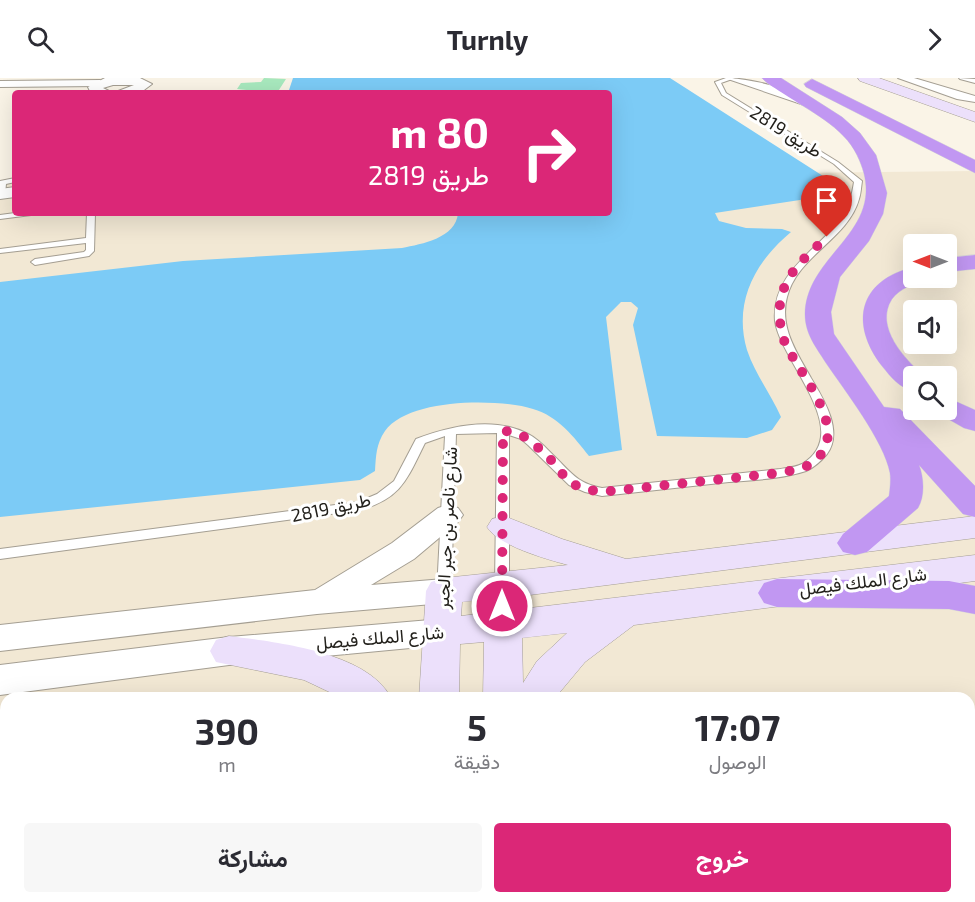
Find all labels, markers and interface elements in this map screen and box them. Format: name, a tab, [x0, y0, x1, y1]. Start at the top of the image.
icon: search	[24, 23, 57, 56]
text: Turnly	[447, 23, 528, 55]
icon: forward	[918, 23, 951, 56]
street label: طريق 2819	[746, 100, 827, 163]
text: 80 m	[390, 106, 489, 156]
icon: right	[510, 114, 588, 192]
text: طريق 2819	[368, 158, 489, 190]
pin	[801, 175, 852, 237]
icon: arrive	[810, 184, 843, 217]
north arrow	[903, 234, 957, 288]
map controls	[903, 234, 957, 420]
button: sound	[903, 300, 957, 354]
button: search	[903, 366, 957, 420]
street label: شارع ناصر بن جبر الجبر	[431, 446, 463, 611]
street label: طريق 2819	[289, 488, 373, 527]
street label: شارع الملك فيصل	[798, 562, 928, 602]
position arrow	[470, 574, 534, 638]
street label: شارع الملك فيصل	[315, 620, 445, 656]
text: 5	[467, 705, 487, 748]
text: 17:07	[695, 705, 780, 748]
text: 390	[195, 709, 259, 752]
text: دقيقة	[454, 749, 500, 773]
text: الوصول	[709, 749, 766, 773]
text: m	[218, 752, 236, 776]
button: مشاركة	[24, 823, 482, 892]
button: خروج	[494, 823, 951, 892]

